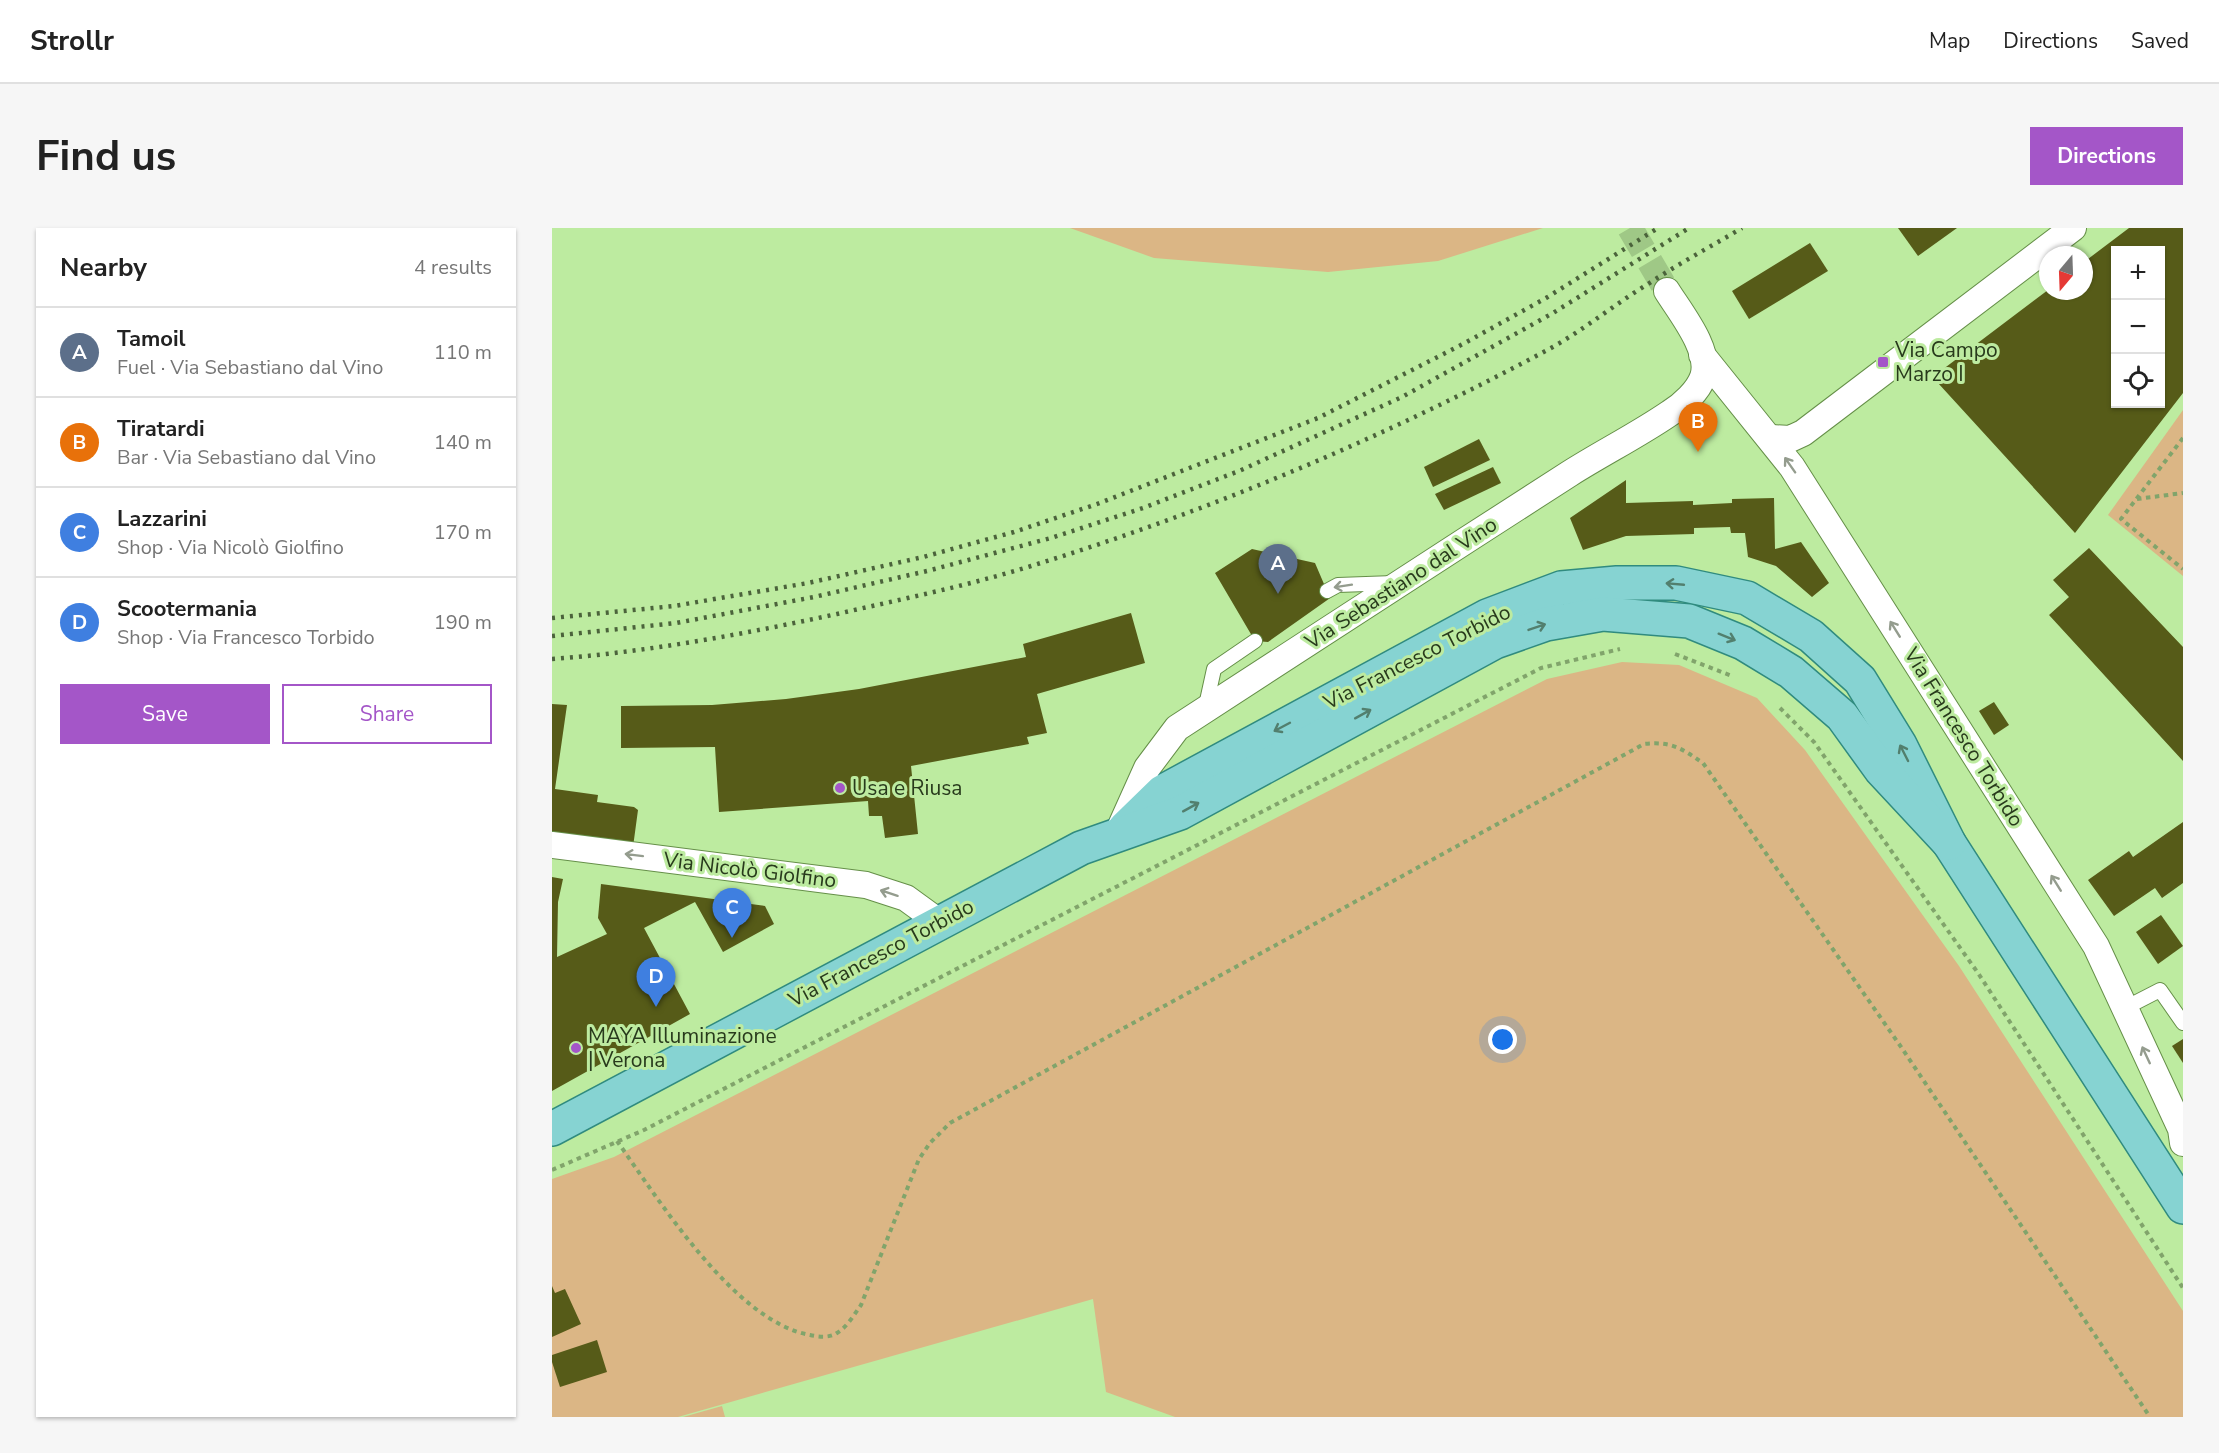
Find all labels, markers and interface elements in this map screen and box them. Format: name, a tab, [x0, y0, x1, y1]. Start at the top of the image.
text: Strollr	[30, 22, 114, 60]
text: Map	[1929, 27, 1970, 55]
text: Directions	[2003, 27, 2098, 55]
text: Saved	[2131, 27, 2189, 55]
button: Directions	[2030, 127, 2183, 185]
text: Find us	[36, 128, 176, 185]
north arrow	[2039, 246, 2093, 300]
map controls	[2111, 246, 2165, 408]
button: +	[2111, 246, 2165, 300]
text: Nearby	[60, 250, 147, 285]
text: 4 results	[414, 254, 492, 281]
button: −	[2111, 300, 2165, 354]
text: Tamoil	[117, 324, 186, 354]
place label: Via Campo Marzo I	[1894, 336, 1998, 388]
text: A	[72, 339, 87, 366]
text: 110 m	[434, 339, 492, 366]
text: Fuel · Via Sebastiano dal Vino	[117, 354, 383, 381]
button: locate	[2111, 354, 2165, 408]
marker: Via Campo Marzo I	[1876, 355, 1890, 369]
pin: B	[1678, 402, 1718, 452]
text: Tiratardi	[117, 414, 205, 444]
text: B	[73, 429, 86, 456]
text: 140 m	[434, 429, 492, 456]
text: Bar · Via Sebastiano dal Vino	[117, 444, 376, 471]
one-way arrow	[1784, 457, 1796, 473]
text: Lazzarini	[117, 504, 207, 534]
street label: Via Sebastiano dal Vino	[1299, 510, 1502, 656]
text: C	[73, 519, 86, 546]
text: 170 m	[434, 519, 492, 546]
text: Shop · Via Nicolò Giolfino	[117, 534, 344, 561]
pin: A	[1258, 544, 1298, 594]
one-way arrow	[1665, 578, 1685, 589]
one-way arrow	[1334, 581, 1353, 592]
text: Scootermania	[117, 594, 257, 624]
street label: Via Francesco Torbido	[1318, 598, 1515, 717]
text: D	[72, 609, 87, 636]
text: 190 m	[434, 609, 492, 636]
one-way arrow	[1527, 621, 1546, 632]
one-way arrow	[1889, 621, 1901, 638]
text: Shop · Via Francesco Torbido	[117, 624, 375, 651]
one-way arrow	[1718, 632, 1736, 643]
street label: Via Francesco Torbido	[1897, 641, 2031, 832]
button: Save	[60, 684, 270, 744]
button: Share	[282, 684, 492, 744]
one-way arrow	[1354, 708, 1371, 720]
one-way arrow	[1274, 721, 1291, 733]
one-way arrow	[1898, 745, 1909, 763]
place label: Usa e Riusa	[852, 774, 962, 802]
marker: Usa e Riusa	[833, 781, 847, 795]
one-way arrow	[1182, 801, 1200, 812]
street label: Via Nicolò Giolfino	[661, 845, 838, 894]
one-way arrow	[625, 850, 645, 861]
one-way arrow	[2050, 875, 2062, 891]
one-way arrow	[880, 886, 899, 897]
pin: C	[712, 888, 752, 938]
street label: Via Francesco Torbido	[782, 892, 979, 1014]
pin: D	[636, 958, 676, 1007]
place label: MAYA Illuminazione | Verona	[588, 1022, 777, 1074]
your location	[1488, 1025, 1517, 1054]
marker: MAYA Illuminazione | Verona	[569, 1041, 583, 1055]
one-way arrow	[2140, 1046, 2152, 1064]

